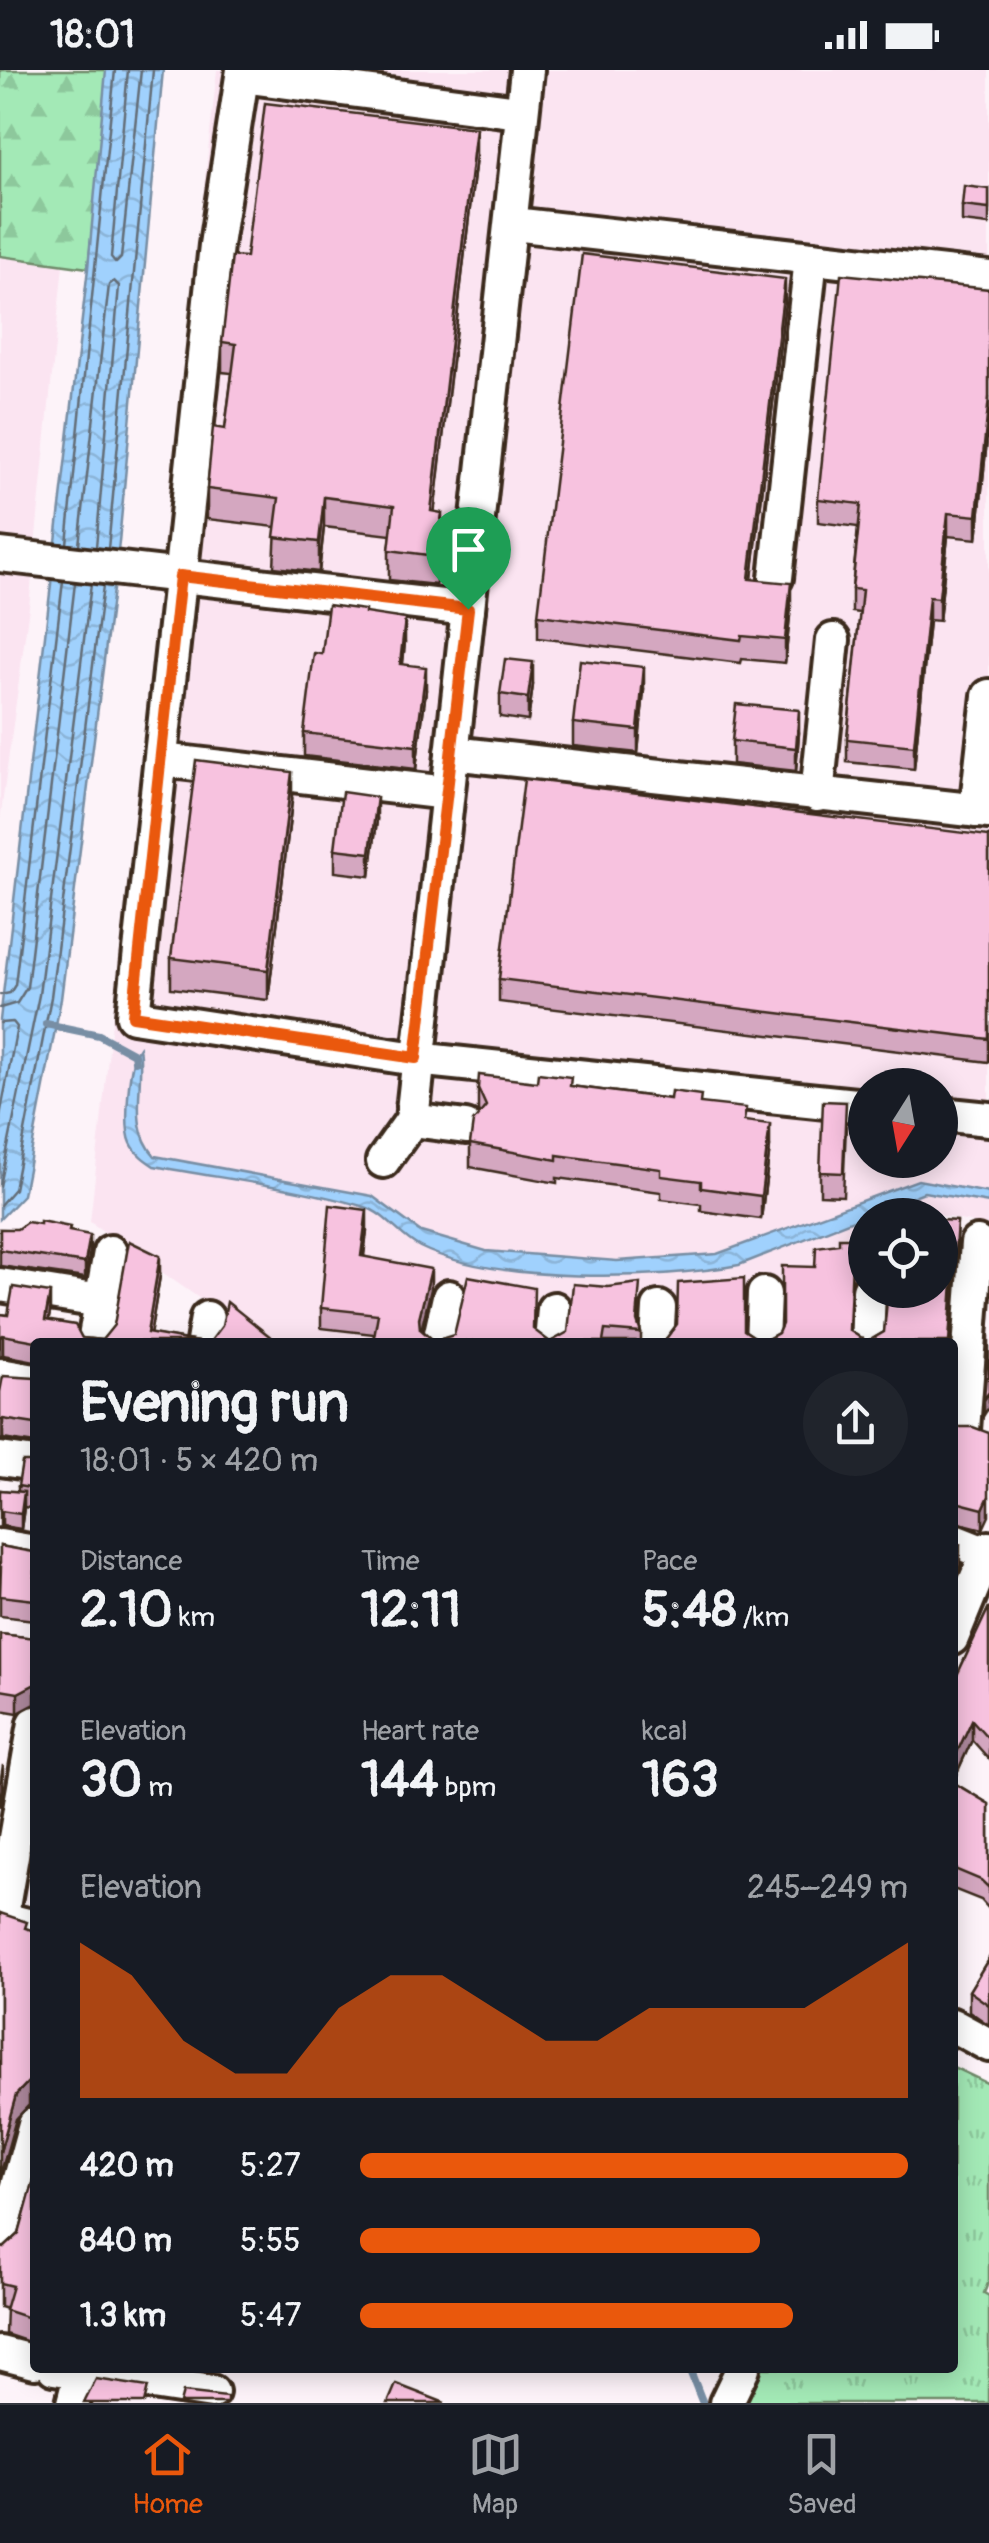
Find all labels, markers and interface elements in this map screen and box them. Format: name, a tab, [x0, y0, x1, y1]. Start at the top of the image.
text: 18:01	[50, 11, 135, 59]
pin	[426, 507, 511, 610]
icon: arrive	[441, 522, 496, 577]
north arrow	[848, 1068, 958, 1178]
map controls	[848, 1068, 958, 1308]
button: locate	[848, 1198, 958, 1308]
text: Evening run	[80, 1369, 349, 1438]
button: share	[803, 1371, 908, 1476]
text: 18:01 · 5 × 420 m	[80, 1441, 318, 1481]
text: Distance	[80, 1544, 182, 1579]
text: Time	[361, 1544, 420, 1579]
text: Pace	[642, 1544, 697, 1579]
text: 2.10	[80, 1579, 173, 1642]
text: 12:11	[361, 1579, 461, 1642]
text: 5:48	[642, 1579, 737, 1642]
text: km	[173, 1600, 215, 1635]
text: /km	[737, 1600, 789, 1635]
text: Elevation	[80, 1714, 187, 1749]
text: Heart rate	[361, 1714, 479, 1749]
text: kcal	[642, 1714, 688, 1749]
text: 30	[80, 1749, 142, 1812]
text: 144	[361, 1749, 439, 1812]
text: 163	[642, 1749, 719, 1812]
text: m	[142, 1770, 173, 1805]
text: bpm	[439, 1770, 496, 1805]
text: Elevation	[80, 1868, 202, 1908]
text: 245–249 m	[747, 1868, 908, 1908]
text: 420 m	[80, 2146, 174, 2186]
text: 5:27	[240, 2146, 301, 2186]
text: 840 m	[80, 2221, 172, 2261]
text: 5:55	[240, 2221, 301, 2261]
text: 1.3 km	[80, 2296, 166, 2336]
text: 5:47	[240, 2296, 301, 2336]
tab: Home	[132, 2427, 203, 2522]
tab: Map	[468, 2427, 523, 2522]
tab: Saved	[787, 2427, 857, 2522]

